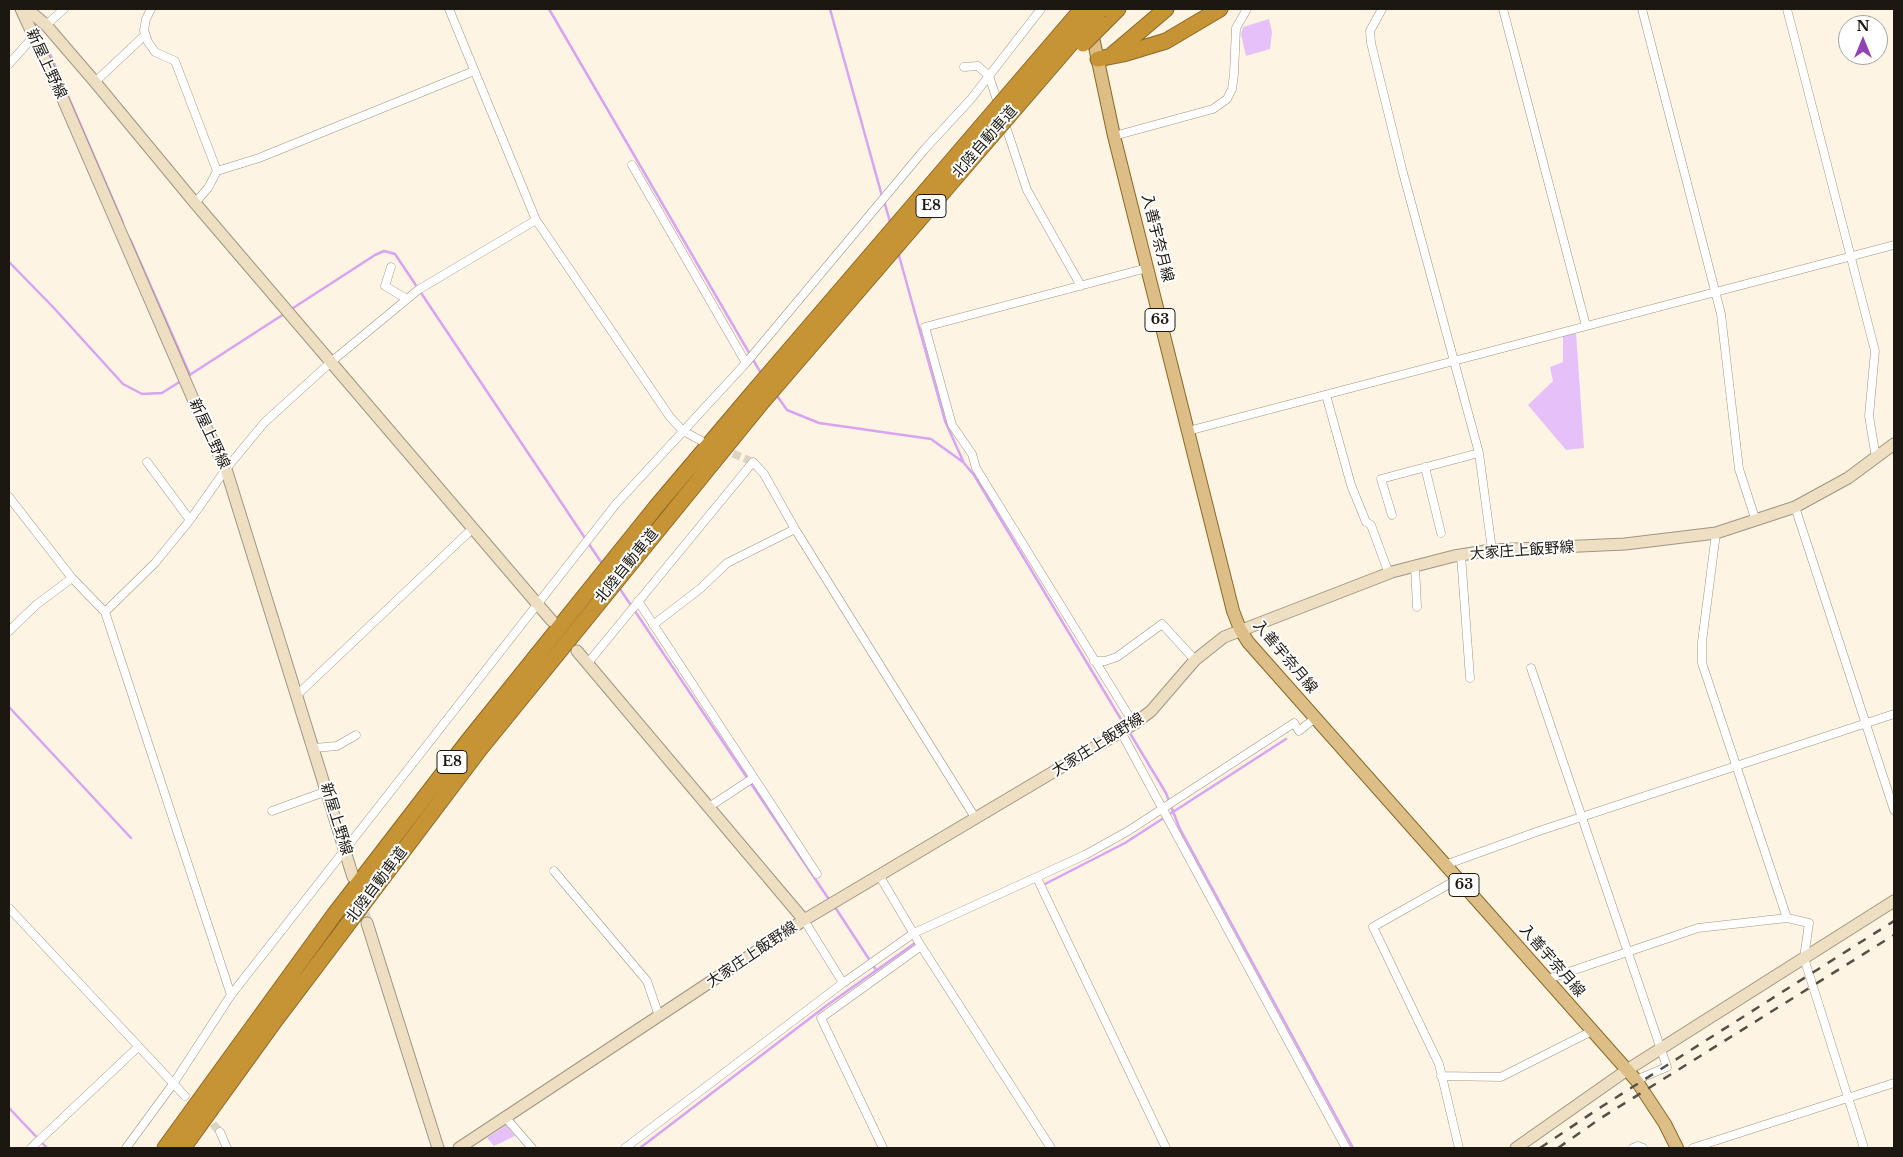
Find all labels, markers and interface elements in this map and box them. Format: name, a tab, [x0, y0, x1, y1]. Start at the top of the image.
north arrow	[1838, 15, 1888, 65]
text: N	[1856, 17, 1870, 35]
street label: 新屋上野線	[22, 26, 70, 102]
street label: 北陸自動車道	[949, 102, 1021, 182]
street label: 入善宇奈月線	[1137, 192, 1177, 284]
road number: E8	[916, 195, 946, 218]
road number: 63	[1145, 308, 1175, 332]
street label: 新屋上野線	[185, 396, 233, 472]
street label: 北陸自動車道	[592, 525, 662, 607]
street label: 大家庄上飯野線	[1469, 538, 1575, 564]
street label: 入善宇奈月線	[1249, 617, 1321, 697]
street label: 大家庄上飯野線	[1049, 710, 1147, 780]
road number: E8	[437, 750, 467, 774]
street label: 新屋上野線	[316, 781, 356, 857]
street label: 北陸自動車道	[343, 844, 411, 926]
road number: 63	[1449, 874, 1479, 896]
street label: 大家庄上飯野線	[703, 918, 801, 992]
street label: 入善宇奈月線	[1516, 921, 1588, 1001]

